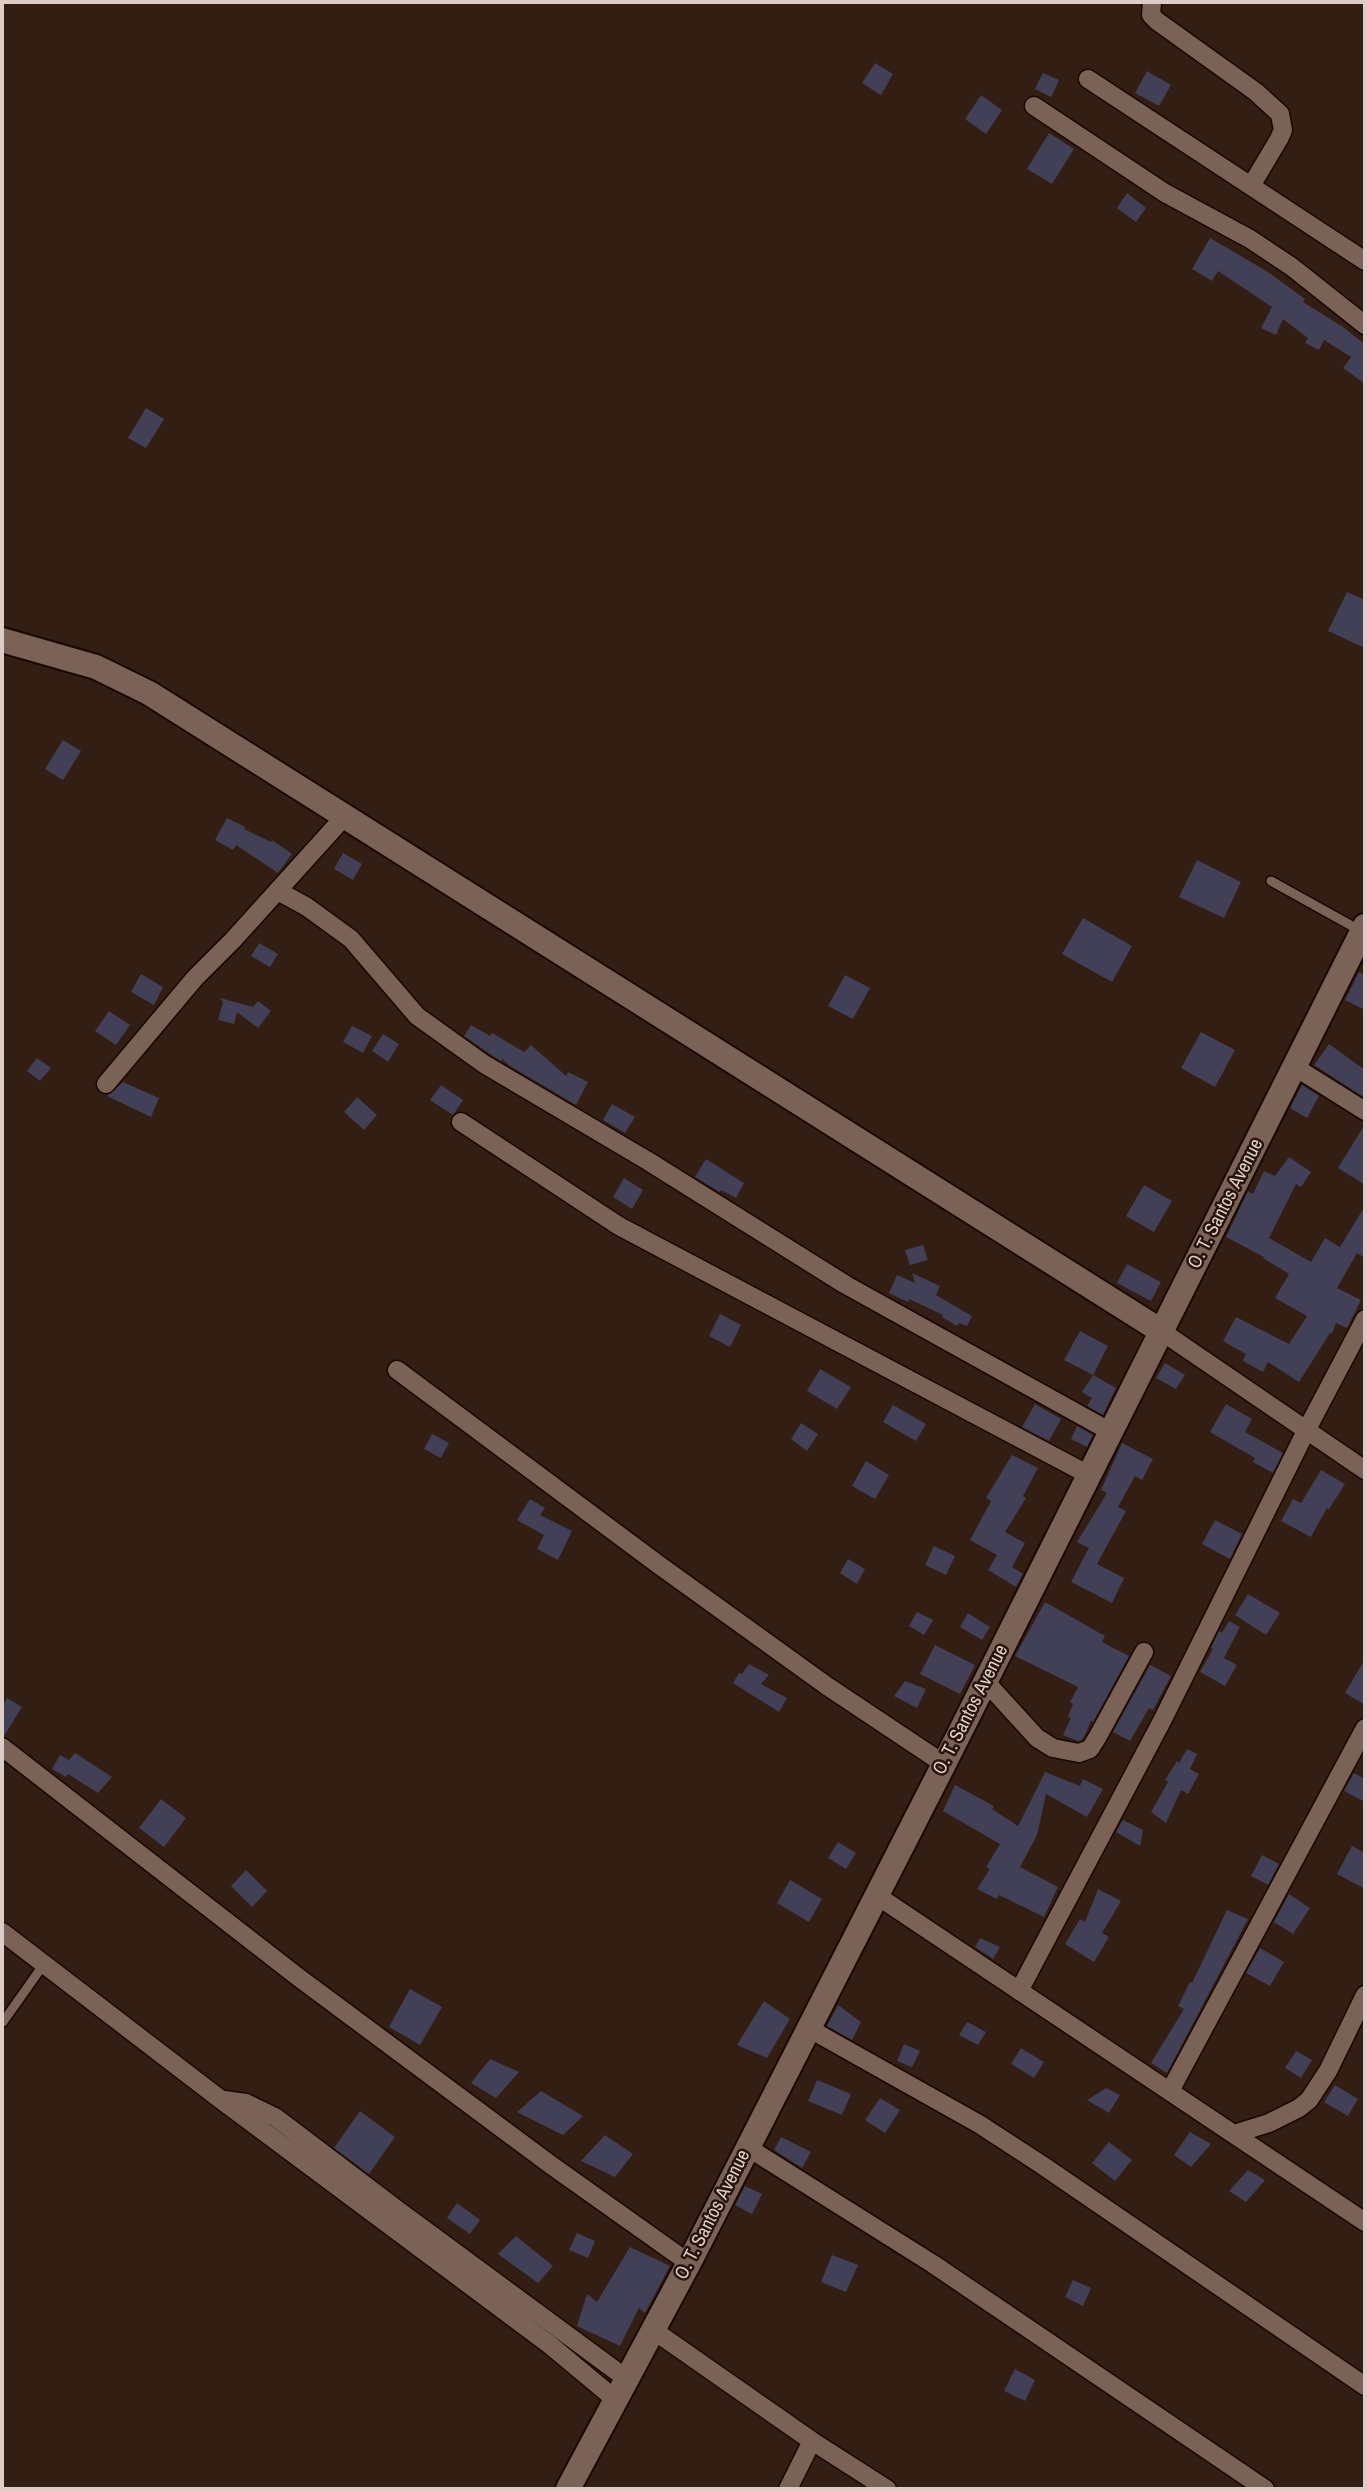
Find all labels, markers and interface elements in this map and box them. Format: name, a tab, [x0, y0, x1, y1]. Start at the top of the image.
street label: O. T. Santos Avenue	[1183, 1135, 1269, 1273]
street label: O. T. Santos Avenue	[928, 1641, 1014, 1779]
street label: O. T. Santos Avenue	[670, 2146, 756, 2284]

